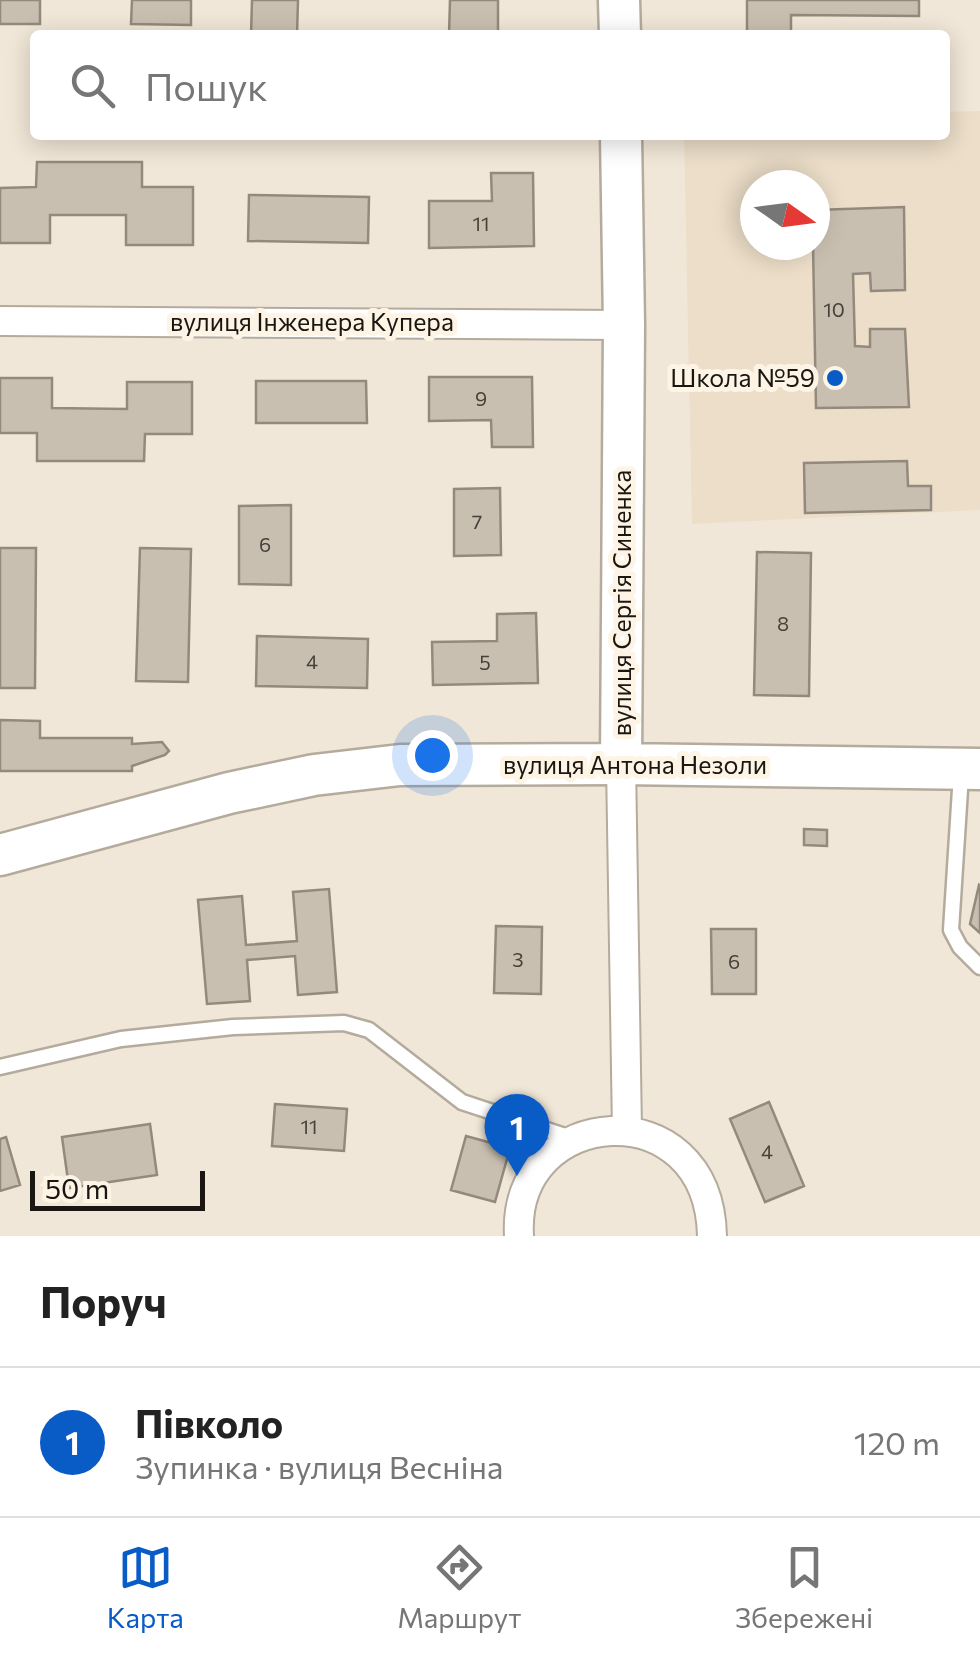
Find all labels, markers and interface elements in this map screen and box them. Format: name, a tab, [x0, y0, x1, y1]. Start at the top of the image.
search box	[30, 30, 950, 140]
icon: search	[65, 58, 120, 113]
text: Пошук	[145, 62, 268, 109]
north arrow	[740, 170, 830, 260]
house number: 11	[472, 211, 490, 235]
house number: 10	[823, 297, 845, 321]
street label: вулиця Інженера Купера	[170, 306, 454, 336]
place label: Школа №59	[670, 362, 815, 392]
marker: Школа №59	[824, 367, 846, 389]
house number: 9	[475, 386, 487, 410]
street label: вулиця Сергія Синенка	[606, 470, 636, 736]
house number: 7	[472, 509, 482, 533]
house number: 6	[259, 532, 271, 556]
house number: 8	[777, 611, 789, 635]
house number: 4	[306, 649, 318, 673]
house number: 5	[479, 650, 491, 674]
your location	[407, 730, 458, 781]
street label: вулиця Антона Незоли	[503, 749, 767, 779]
house number: 3	[512, 947, 524, 971]
house number: 6	[728, 949, 740, 973]
pin: 1	[484, 1094, 550, 1176]
house number: 11	[300, 1114, 318, 1138]
house number: 4	[761, 1139, 773, 1163]
scale bar	[30, 1166, 205, 1210]
text: 50 m	[45, 1171, 109, 1205]
text: Поруч	[40, 1275, 167, 1327]
text: Півколо	[135, 1399, 283, 1446]
text: 1	[65, 1422, 80, 1462]
text: 120 m	[854, 1422, 940, 1462]
text: Зупинка · вулиця Весніна	[135, 1446, 503, 1486]
tab: Карта	[107, 1540, 184, 1634]
tab: Маршрут	[397, 1540, 522, 1634]
tab: Збережені	[735, 1540, 873, 1634]

